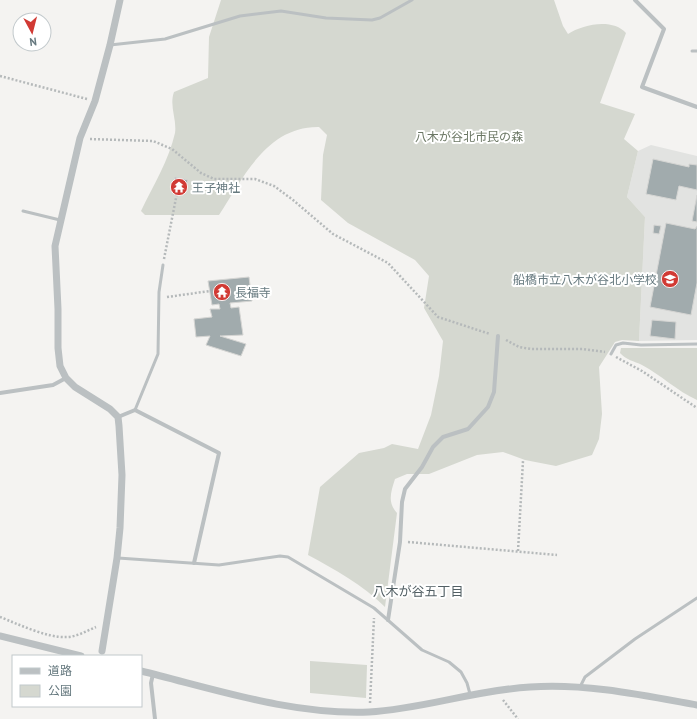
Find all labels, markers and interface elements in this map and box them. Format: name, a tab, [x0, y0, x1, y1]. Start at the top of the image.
north arrow	[12, 12, 52, 52]
text: N	[29, 35, 38, 49]
park label: 八木が谷北市民の森	[415, 129, 523, 144]
temple icon: 王子神社	[169, 177, 189, 197]
place label: 王子神社	[192, 180, 240, 195]
school or university icon: 船橋市立八木が谷北小学校	[660, 269, 680, 289]
place label: 船橋市立八木が谷北小学校	[513, 272, 657, 287]
temple icon: 長福寺	[212, 282, 232, 302]
place label: 長福寺	[235, 285, 271, 300]
district label: 八木が谷五丁目	[372, 583, 464, 600]
legend	[12, 655, 142, 707]
text: 道路	[48, 663, 72, 678]
text: 公園	[48, 683, 72, 698]

